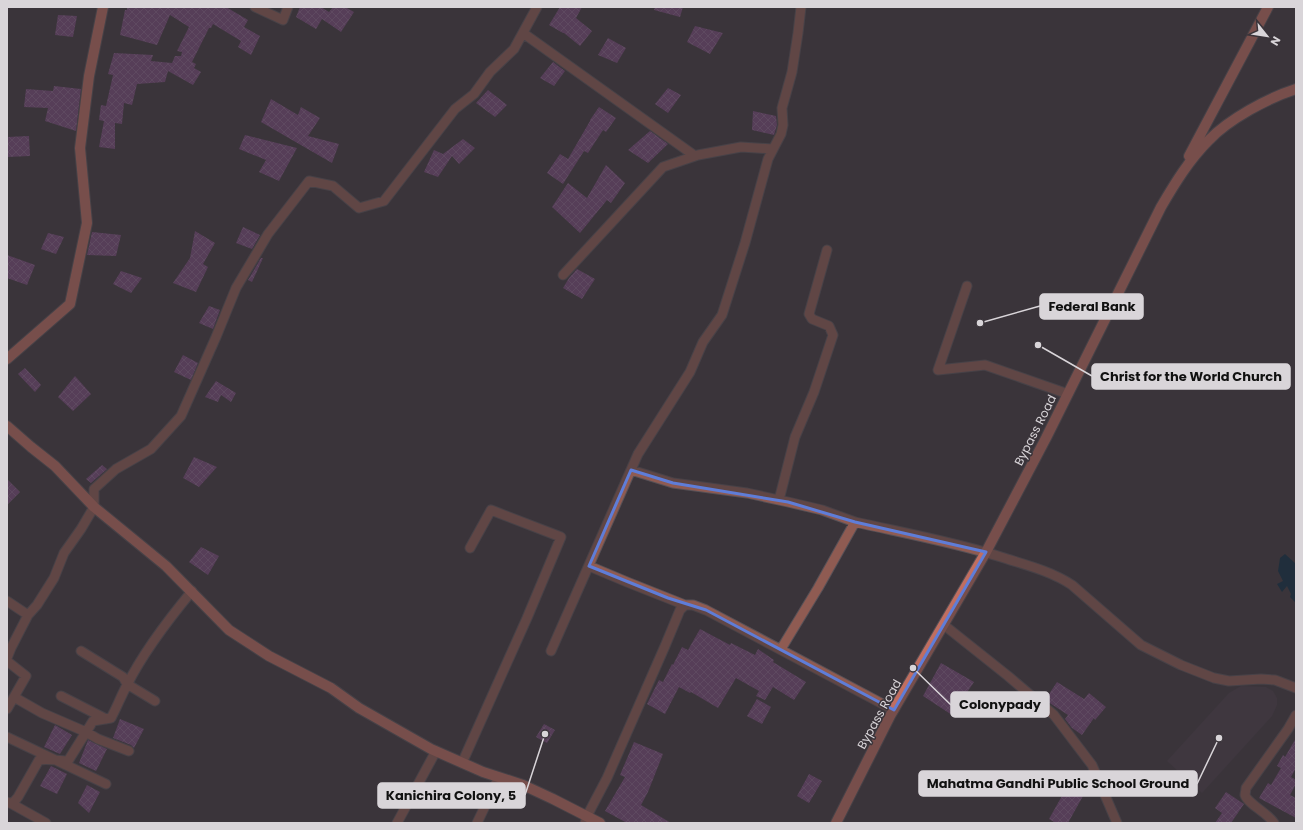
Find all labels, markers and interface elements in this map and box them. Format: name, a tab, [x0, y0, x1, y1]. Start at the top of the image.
north arrow	[1247, 16, 1287, 56]
text: N	[1267, 33, 1285, 49]
callout: Federal Bank	[1040, 294, 1143, 319]
text: Federal Bank	[1048, 297, 1136, 316]
callout: Christ for the World Church	[1092, 364, 1290, 389]
text: Christ for the World Church	[1100, 367, 1282, 386]
street label: Bypass Road	[1010, 392, 1060, 468]
street label: Bypass Road	[853, 676, 905, 752]
callout: Colonypady	[951, 692, 1049, 717]
text: Colonypady	[959, 695, 1042, 714]
callout: Mahatma Gandhi Public School Ground	[919, 771, 1197, 796]
text: Mahatma Gandhi Public School Ground	[927, 774, 1189, 793]
callout: Kanichira Colony, 5	[378, 783, 525, 808]
text: Kanichira Colony, 5	[386, 786, 516, 805]

